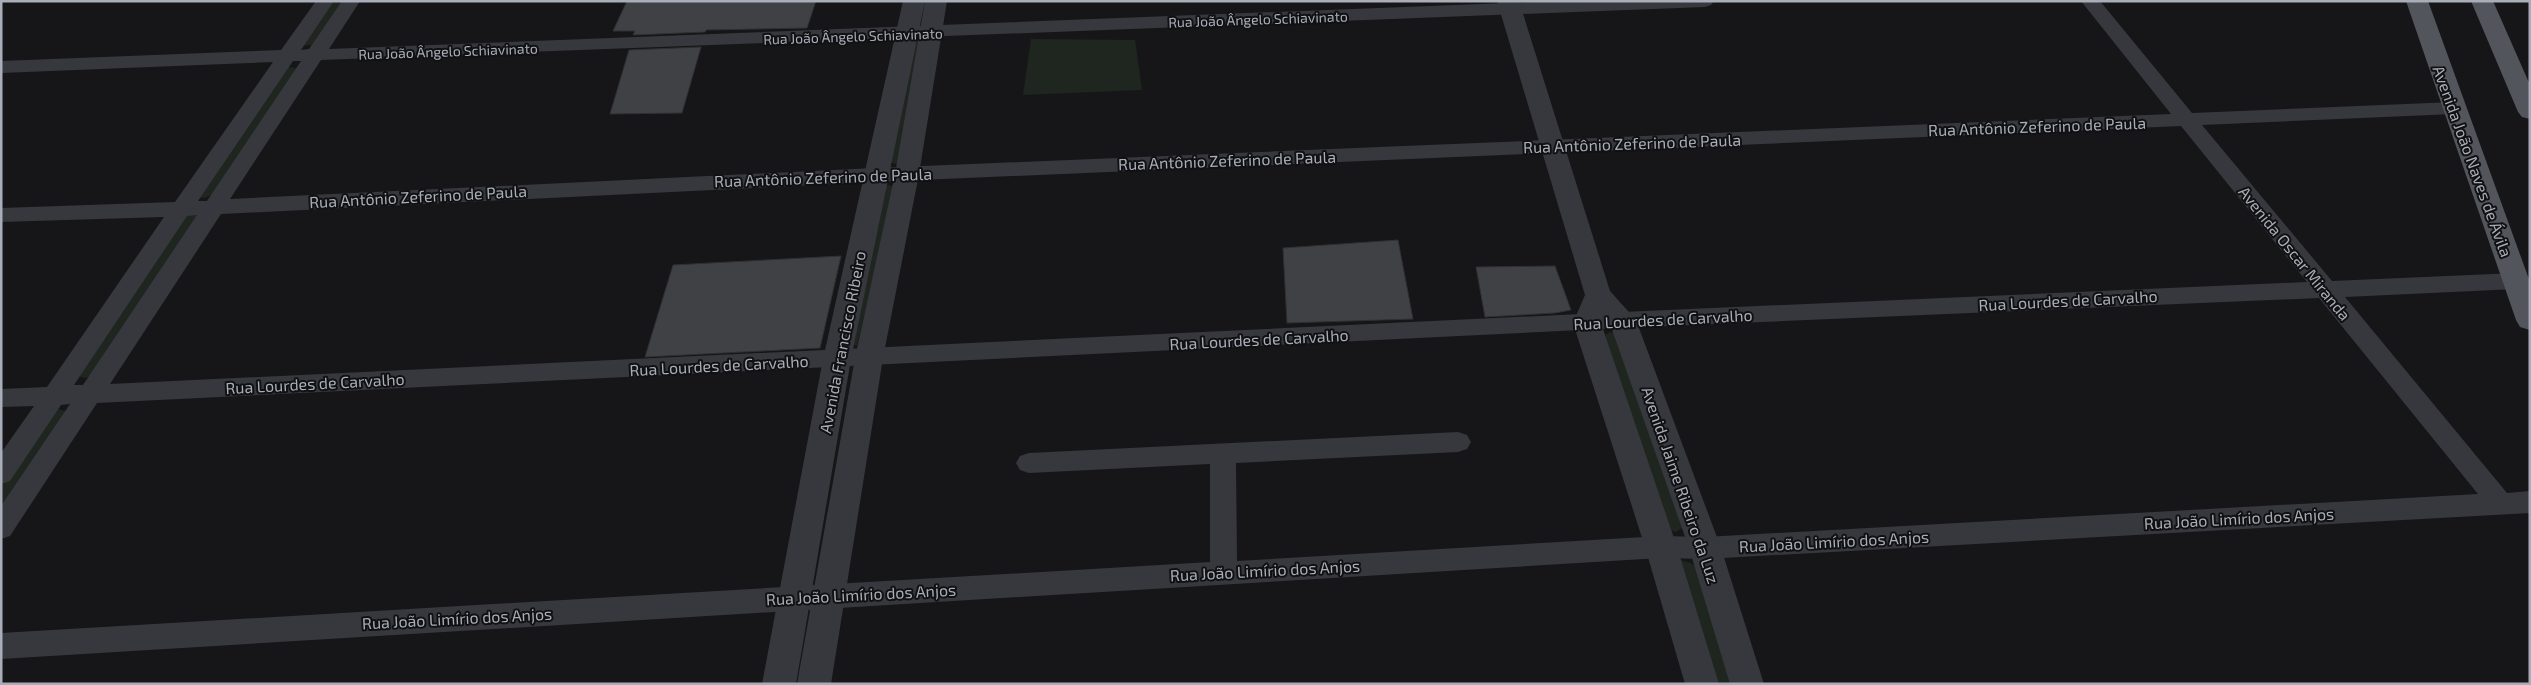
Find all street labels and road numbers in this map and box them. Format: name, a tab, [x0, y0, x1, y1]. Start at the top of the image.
street label: Rua João Ângelo Schiavinato	[1168, 7, 1348, 31]
street label: Rua João Ângelo Schiavinato	[763, 24, 943, 48]
street label: Rua João Ângelo Schiavinato	[358, 39, 538, 63]
street label: Avenida João Naves de Ávila	[2429, 63, 2517, 259]
street label: Rua Antônio Zeferino de Paula	[1928, 113, 2146, 139]
street label: Rua Antônio Zeferino de Paula	[1523, 130, 1741, 156]
street label: Rua Antônio Zeferino de Paula	[1118, 147, 1336, 173]
street label: Rua Antônio Zeferino de Paula	[714, 164, 932, 190]
street label: Rua Antônio Zeferino de Paula	[309, 181, 527, 211]
street label: Avenida Oscar Miranda	[2235, 182, 2355, 324]
street label: Avenida Francisco Ribeiro	[815, 249, 869, 435]
street label: Rua Lourdes de Carvalho	[1978, 286, 2158, 314]
street label: Rua Lourdes de Carvalho	[1573, 305, 1753, 333]
street label: Rua Lourdes de Carvalho	[1169, 325, 1349, 353]
street label: Rua Lourdes de Carvalho	[629, 351, 809, 379]
street label: Rua Lourdes de Carvalho	[225, 369, 405, 397]
street label: Avenida Jaime Ribeiro da Luz	[1638, 384, 1724, 586]
street label: Rua João Limírio dos Anjos	[2143, 504, 2335, 533]
street label: Rua João Limírio dos Anjos	[1738, 527, 1930, 556]
street label: Rua João Limírio dos Anjos	[1169, 556, 1361, 585]
street label: Rua João Limírio dos Anjos	[765, 580, 957, 609]
street label: Rua João Limírio dos Anjos	[361, 604, 553, 633]

